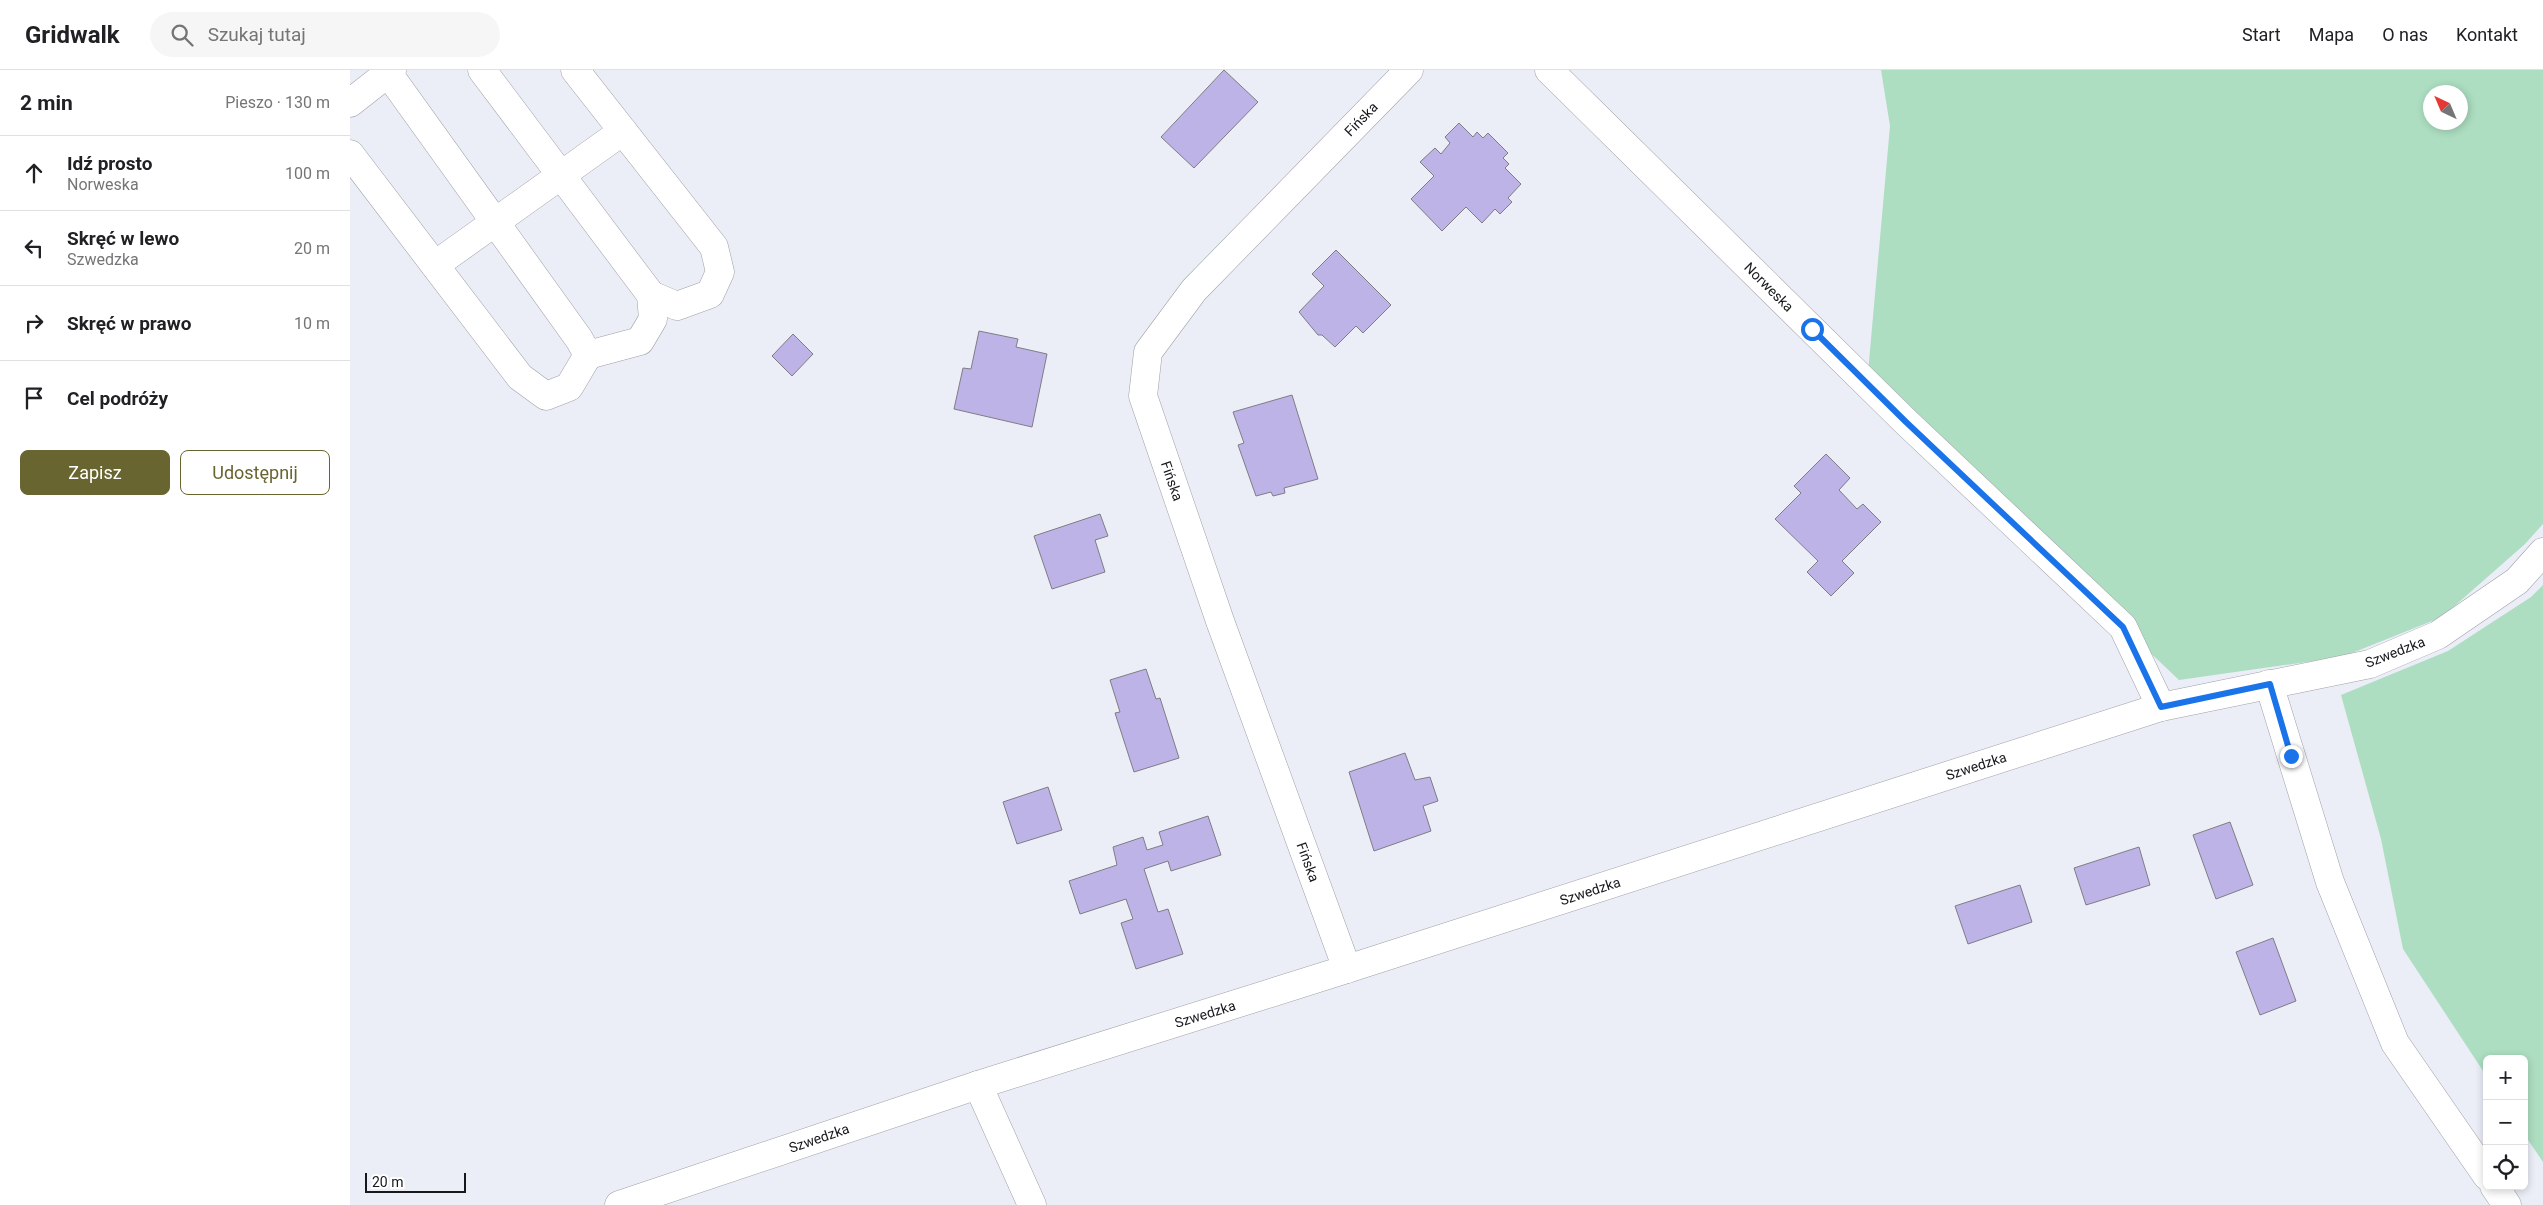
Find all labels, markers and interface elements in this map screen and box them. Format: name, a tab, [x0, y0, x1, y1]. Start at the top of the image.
search box	[150, 12, 500, 57]
text: Gridwalk	[25, 21, 120, 49]
icon: search	[168, 21, 196, 49]
text: Szukaj tutaj	[208, 23, 306, 46]
text: Start	[2242, 24, 2281, 45]
text: Mapa	[2309, 24, 2354, 45]
text: O nas	[2382, 24, 2428, 45]
text: Kontakt	[2456, 24, 2518, 45]
north arrow	[2423, 85, 2468, 130]
text: 2 min	[20, 91, 73, 115]
text: Pieszo · 130 m	[225, 93, 330, 112]
street label: Fińska	[1341, 99, 1381, 139]
text: Idź prosto	[67, 152, 152, 175]
icon: ahead	[20, 159, 48, 187]
text: 100 m	[285, 164, 330, 183]
text: Norweska	[67, 175, 139, 194]
text: Skręć w lewo	[67, 227, 179, 250]
icon: left	[20, 234, 48, 262]
text: 20 m	[294, 239, 330, 258]
text: Szwedzka	[67, 250, 139, 269]
street label: Norweska	[1741, 259, 1797, 315]
icon: right	[20, 309, 48, 337]
text: Skręć w prawo	[67, 312, 191, 335]
text: 10 m	[294, 314, 330, 333]
route start	[1801, 318, 1824, 341]
icon: arrive	[20, 384, 48, 412]
text: Cel podróży	[67, 387, 168, 410]
button: Zapisz	[20, 450, 170, 495]
button: Udostępnij	[180, 450, 330, 495]
street label: Fińska	[1158, 459, 1186, 503]
street label: Szwedzka	[2363, 633, 2427, 671]
route end	[2280, 745, 2303, 768]
street label: Szwedzka	[1944, 749, 2008, 783]
street label: Fińska	[1294, 840, 1322, 884]
street label: Szwedzka	[1558, 874, 1622, 908]
street label: Szwedzka	[1173, 997, 1237, 1031]
map controls	[2483, 1055, 2528, 1190]
button: +	[2483, 1055, 2528, 1100]
button: −	[2483, 1100, 2528, 1145]
street label: Szwedzka	[787, 1120, 851, 1156]
button: locate	[2483, 1145, 2528, 1190]
scale bar	[365, 1170, 466, 1193]
text: 20 m	[372, 1174, 404, 1190]

